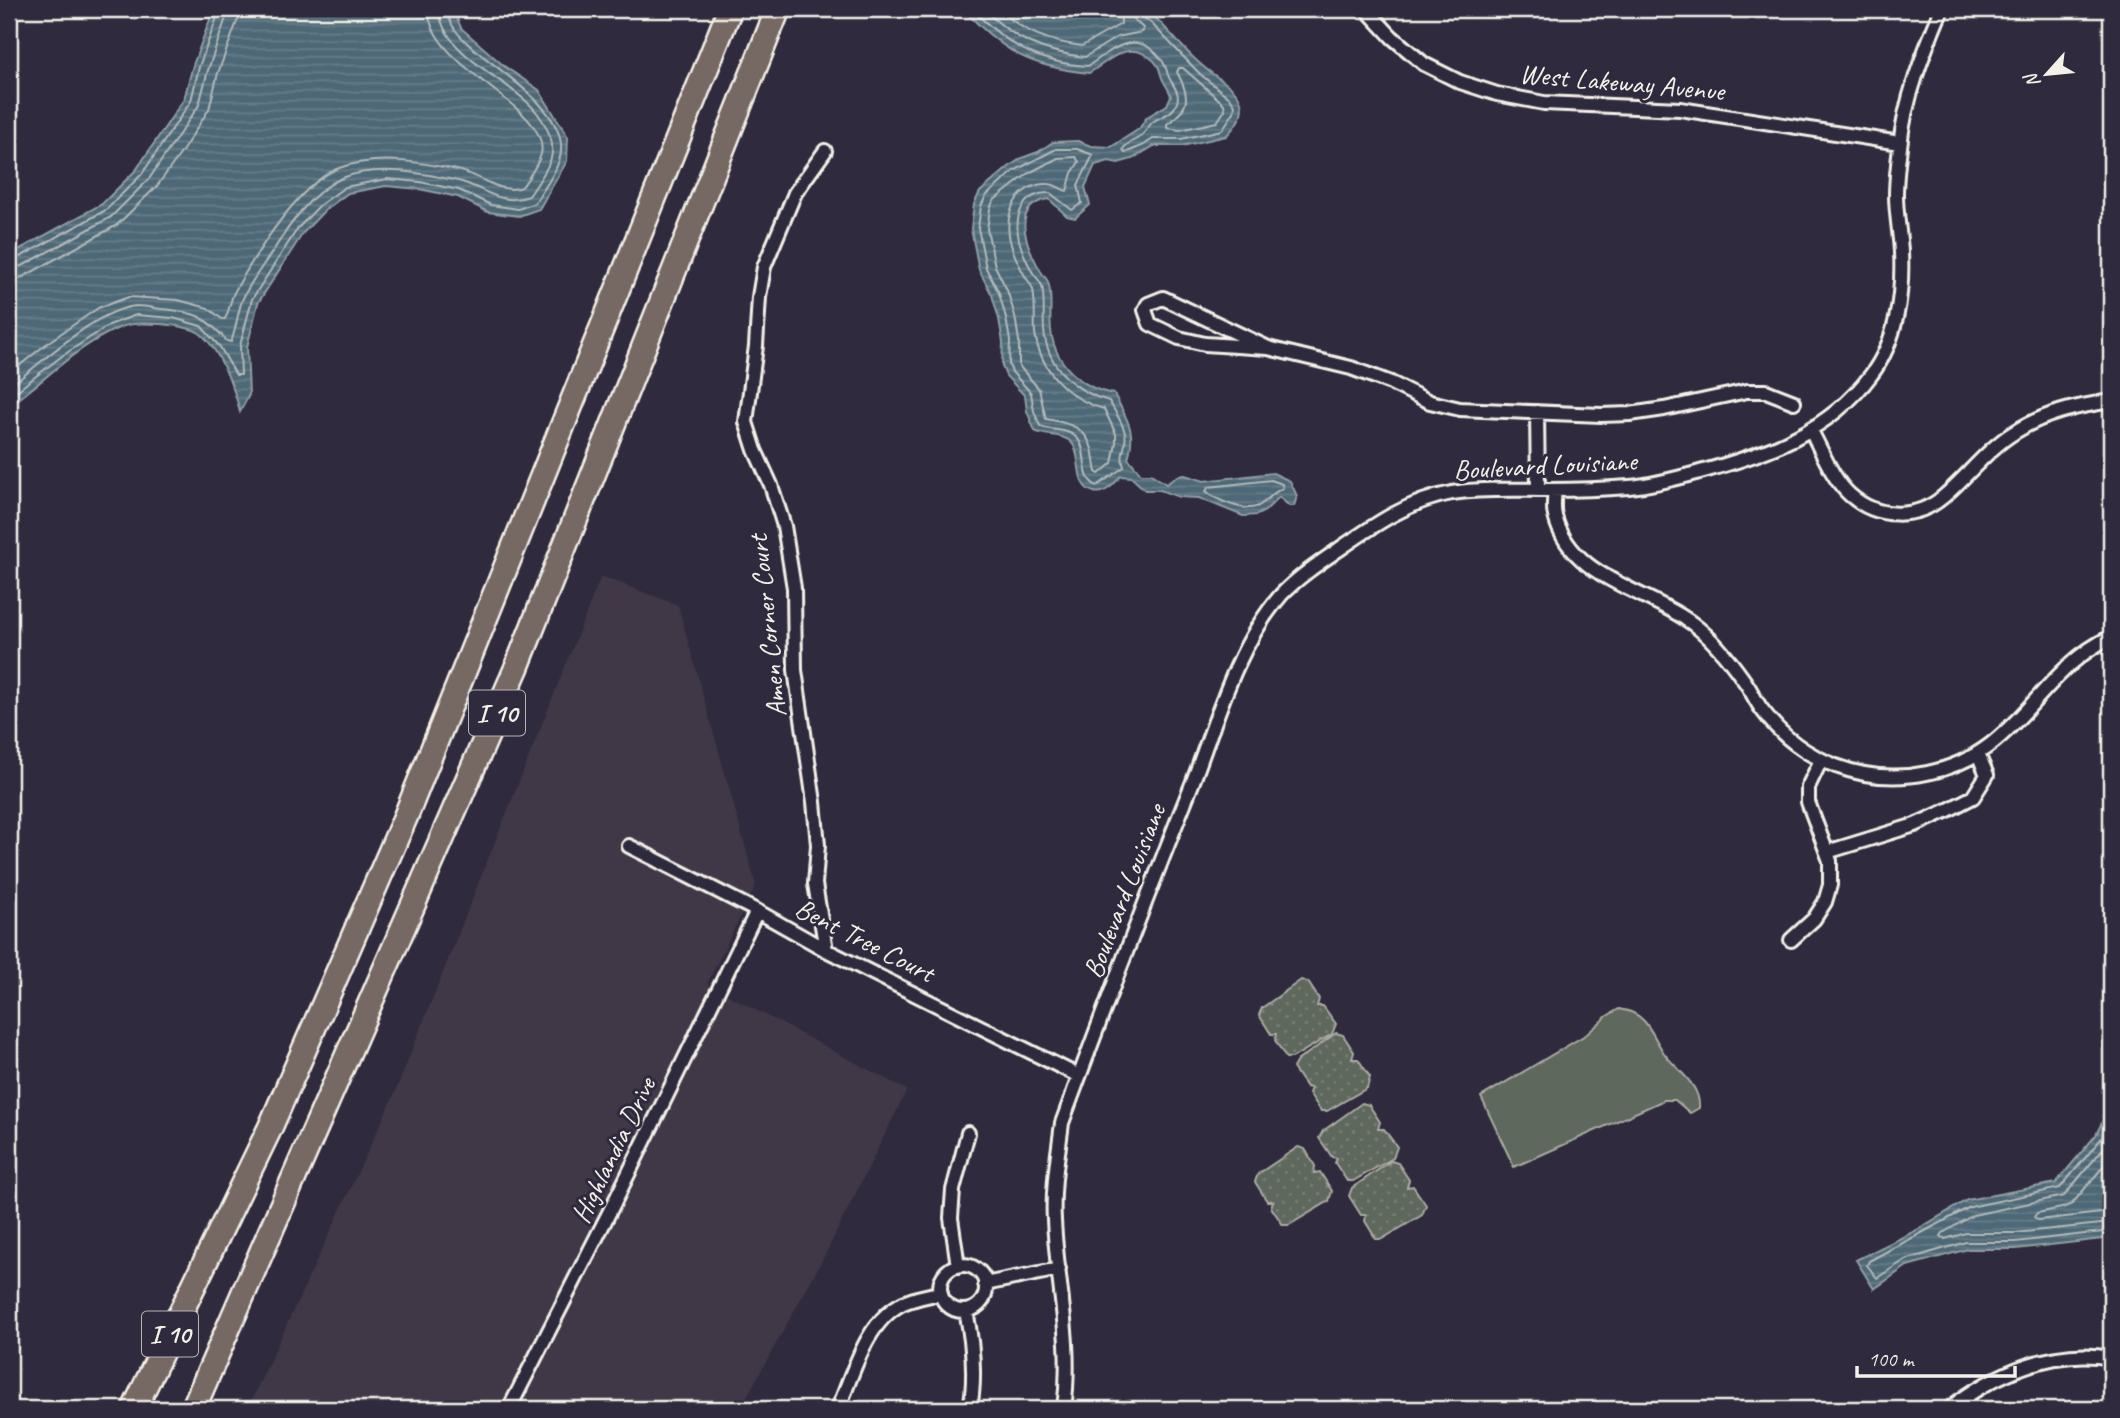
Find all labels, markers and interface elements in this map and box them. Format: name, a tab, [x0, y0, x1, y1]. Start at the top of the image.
north arrow	[2011, 38, 2082, 108]
street label: West Lakeway Avenue	[1518, 56, 1728, 109]
text: N	[2018, 68, 2046, 92]
street label: Boulevard Louisiane	[1453, 443, 1639, 487]
street label: Amen Corner Court	[740, 531, 794, 719]
road number: I 10	[469, 691, 525, 736]
street label: Boulevard Louisiane	[1075, 797, 1174, 983]
street label: Bent Tree Court	[790, 890, 943, 991]
street label: Highlandia Drive	[563, 1070, 664, 1229]
road number: I 10	[142, 1312, 198, 1357]
scale bar	[1857, 1334, 2015, 1378]
text: 100 m	[1868, 1346, 1915, 1372]

